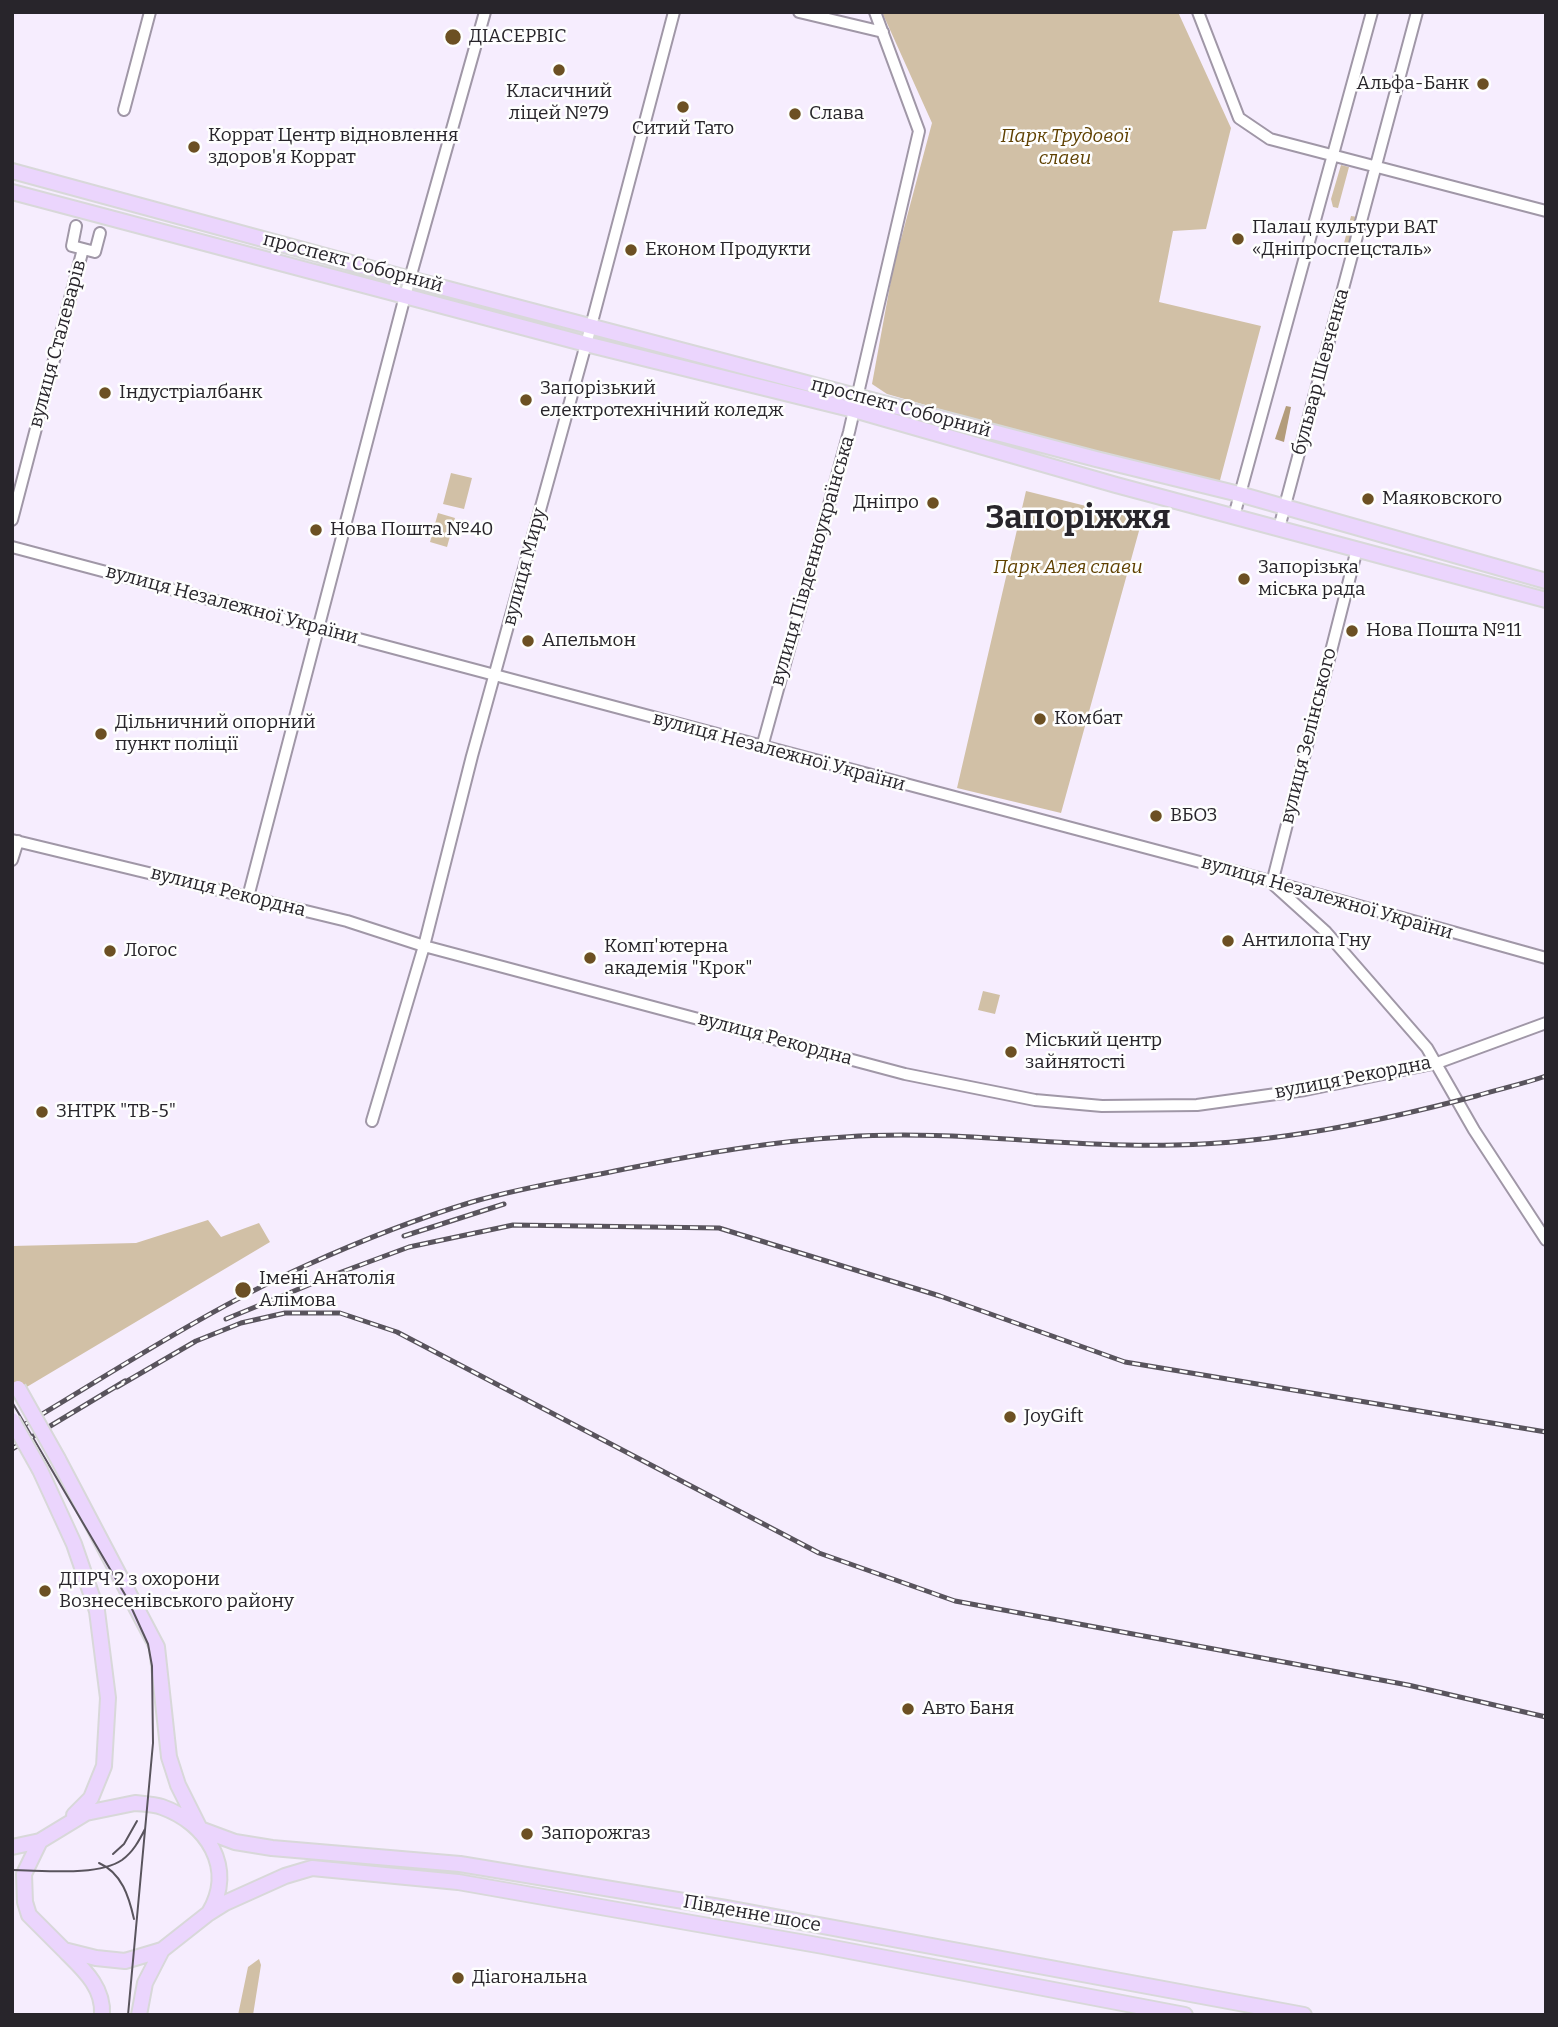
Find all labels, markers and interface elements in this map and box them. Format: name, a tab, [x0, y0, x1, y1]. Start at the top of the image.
place label: ДІАСЕРВІС	[469, 26, 566, 48]
marker: ДІАСЕРВІС	[443, 27, 463, 47]
marker: Класичний ліцей №79	[551, 62, 567, 78]
place label: Альфа-Банк	[1357, 73, 1469, 95]
marker: Альфа-Банк	[1475, 76, 1491, 92]
place label: Класичний ліцей №79	[506, 81, 612, 125]
marker: Ситий Тато	[675, 99, 691, 115]
place label: Слава	[809, 103, 864, 125]
marker: Слава	[787, 106, 803, 122]
place label: Ситий Тато	[632, 118, 734, 140]
place label: Коррат Центр відновлення здоров'я Коррат	[208, 125, 459, 169]
park label: Парк Трудової слави	[1000, 126, 1130, 170]
marker: Коррат Центр відновлення здоров'я Коррат	[186, 139, 202, 155]
place label: Палац культури ВАТ «Дніпроспецсталь»	[1252, 217, 1438, 261]
street label: проспект Соборний	[261, 228, 445, 298]
marker: Палац культури ВАТ «Дніпроспецсталь»	[1230, 231, 1246, 247]
place label: Економ Продукти	[645, 239, 811, 261]
marker: Економ Продукти	[623, 242, 639, 258]
street label: вулиця Сталеварів	[25, 258, 91, 430]
street label: бульвар Шевченка	[1288, 286, 1354, 458]
street label: проспект Соборний	[809, 373, 993, 443]
place label: Запорізький електротехнічний коледж	[540, 378, 784, 422]
place label: Індустріалбанк	[119, 382, 263, 404]
marker: Індустріалбанк	[97, 385, 113, 401]
marker: Запорізький електротехнічний коледж	[518, 392, 534, 408]
street label: вулиця Південноукраїнська	[766, 433, 860, 689]
place label: Маяковского	[1382, 488, 1502, 510]
marker: Маяковского	[1360, 491, 1376, 507]
place label: Дніпро	[853, 492, 919, 514]
marker: Дніпро	[925, 495, 941, 511]
district label: Запоріжжя	[985, 499, 1171, 539]
street label: вулиця Миру	[498, 506, 552, 628]
place label: Нова Пошта №40	[330, 519, 493, 541]
marker: Нова Пошта №40	[308, 522, 324, 538]
park label: Парк Алея слави	[993, 557, 1143, 579]
place label: Запорізька міська рада	[1258, 557, 1365, 601]
street label: вулиця Незалежної України	[103, 560, 361, 650]
marker: Запорізька міська рада	[1236, 571, 1252, 587]
place label: Нова Пошта №11	[1366, 620, 1522, 642]
marker: Нова Пошта №11	[1344, 623, 1360, 639]
place label: Апельмон	[542, 630, 636, 652]
marker: Апельмон	[520, 633, 536, 649]
street label: вулиця Зелінського	[1276, 646, 1342, 826]
street label: вулиця Незалежної України	[650, 707, 908, 797]
place label: Комбат	[1054, 708, 1122, 730]
marker: Комбат	[1032, 711, 1048, 727]
place label: Дільничний опорний пункт поліції	[115, 712, 316, 756]
marker: Дільничний опорний пункт поліції	[93, 726, 109, 742]
place label: ВБОЗ	[1170, 805, 1218, 827]
marker: ВБОЗ	[1148, 808, 1164, 824]
street label: вулиця Незалежної України	[1199, 851, 1455, 945]
street label: вулиця Рекордна	[148, 862, 308, 922]
place label: Антилопа Гну	[1242, 930, 1371, 952]
marker: Антилопа Гну	[1220, 933, 1236, 949]
place label: Комп'ютерна академія "Крок"	[604, 936, 753, 980]
place label: Логос	[124, 940, 177, 962]
marker: Логос	[102, 943, 118, 959]
marker: Комп'ютерна академія "Крок"	[582, 950, 598, 966]
street label: вулиця Рекордна	[695, 1007, 855, 1071]
place label: Міський центр зайнятості	[1025, 1030, 1162, 1074]
marker: Міський центр зайнятості	[1003, 1044, 1019, 1060]
street label: вулиця Рекордна	[1273, 1052, 1433, 1104]
place label: ЗНТРК "ТВ-5"	[56, 1101, 176, 1123]
marker: ЗНТРК "ТВ-5"	[34, 1104, 50, 1120]
place label: Імені Анатолія Алімова	[259, 1268, 395, 1312]
marker: Імені Анатолія Алімова	[233, 1280, 253, 1300]
place label: JoyGift	[1024, 1406, 1084, 1428]
marker: JoyGift	[1002, 1409, 1018, 1425]
place label: ДПРЧ 2 з охорони Вознесенівського району	[59, 1569, 294, 1613]
marker: ДПРЧ 2 з охорони Вознесенівського району	[37, 1583, 53, 1599]
place label: Авто Баня	[922, 1698, 1014, 1720]
marker: Авто Баня	[900, 1701, 916, 1717]
place label: Запорожгаз	[541, 1823, 651, 1845]
marker: Запорожгаз	[519, 1826, 535, 1842]
street label: Південне шосе	[681, 1891, 823, 1937]
place label: Діагональна	[472, 1967, 587, 1989]
marker: Діагональна	[450, 1970, 466, 1986]

